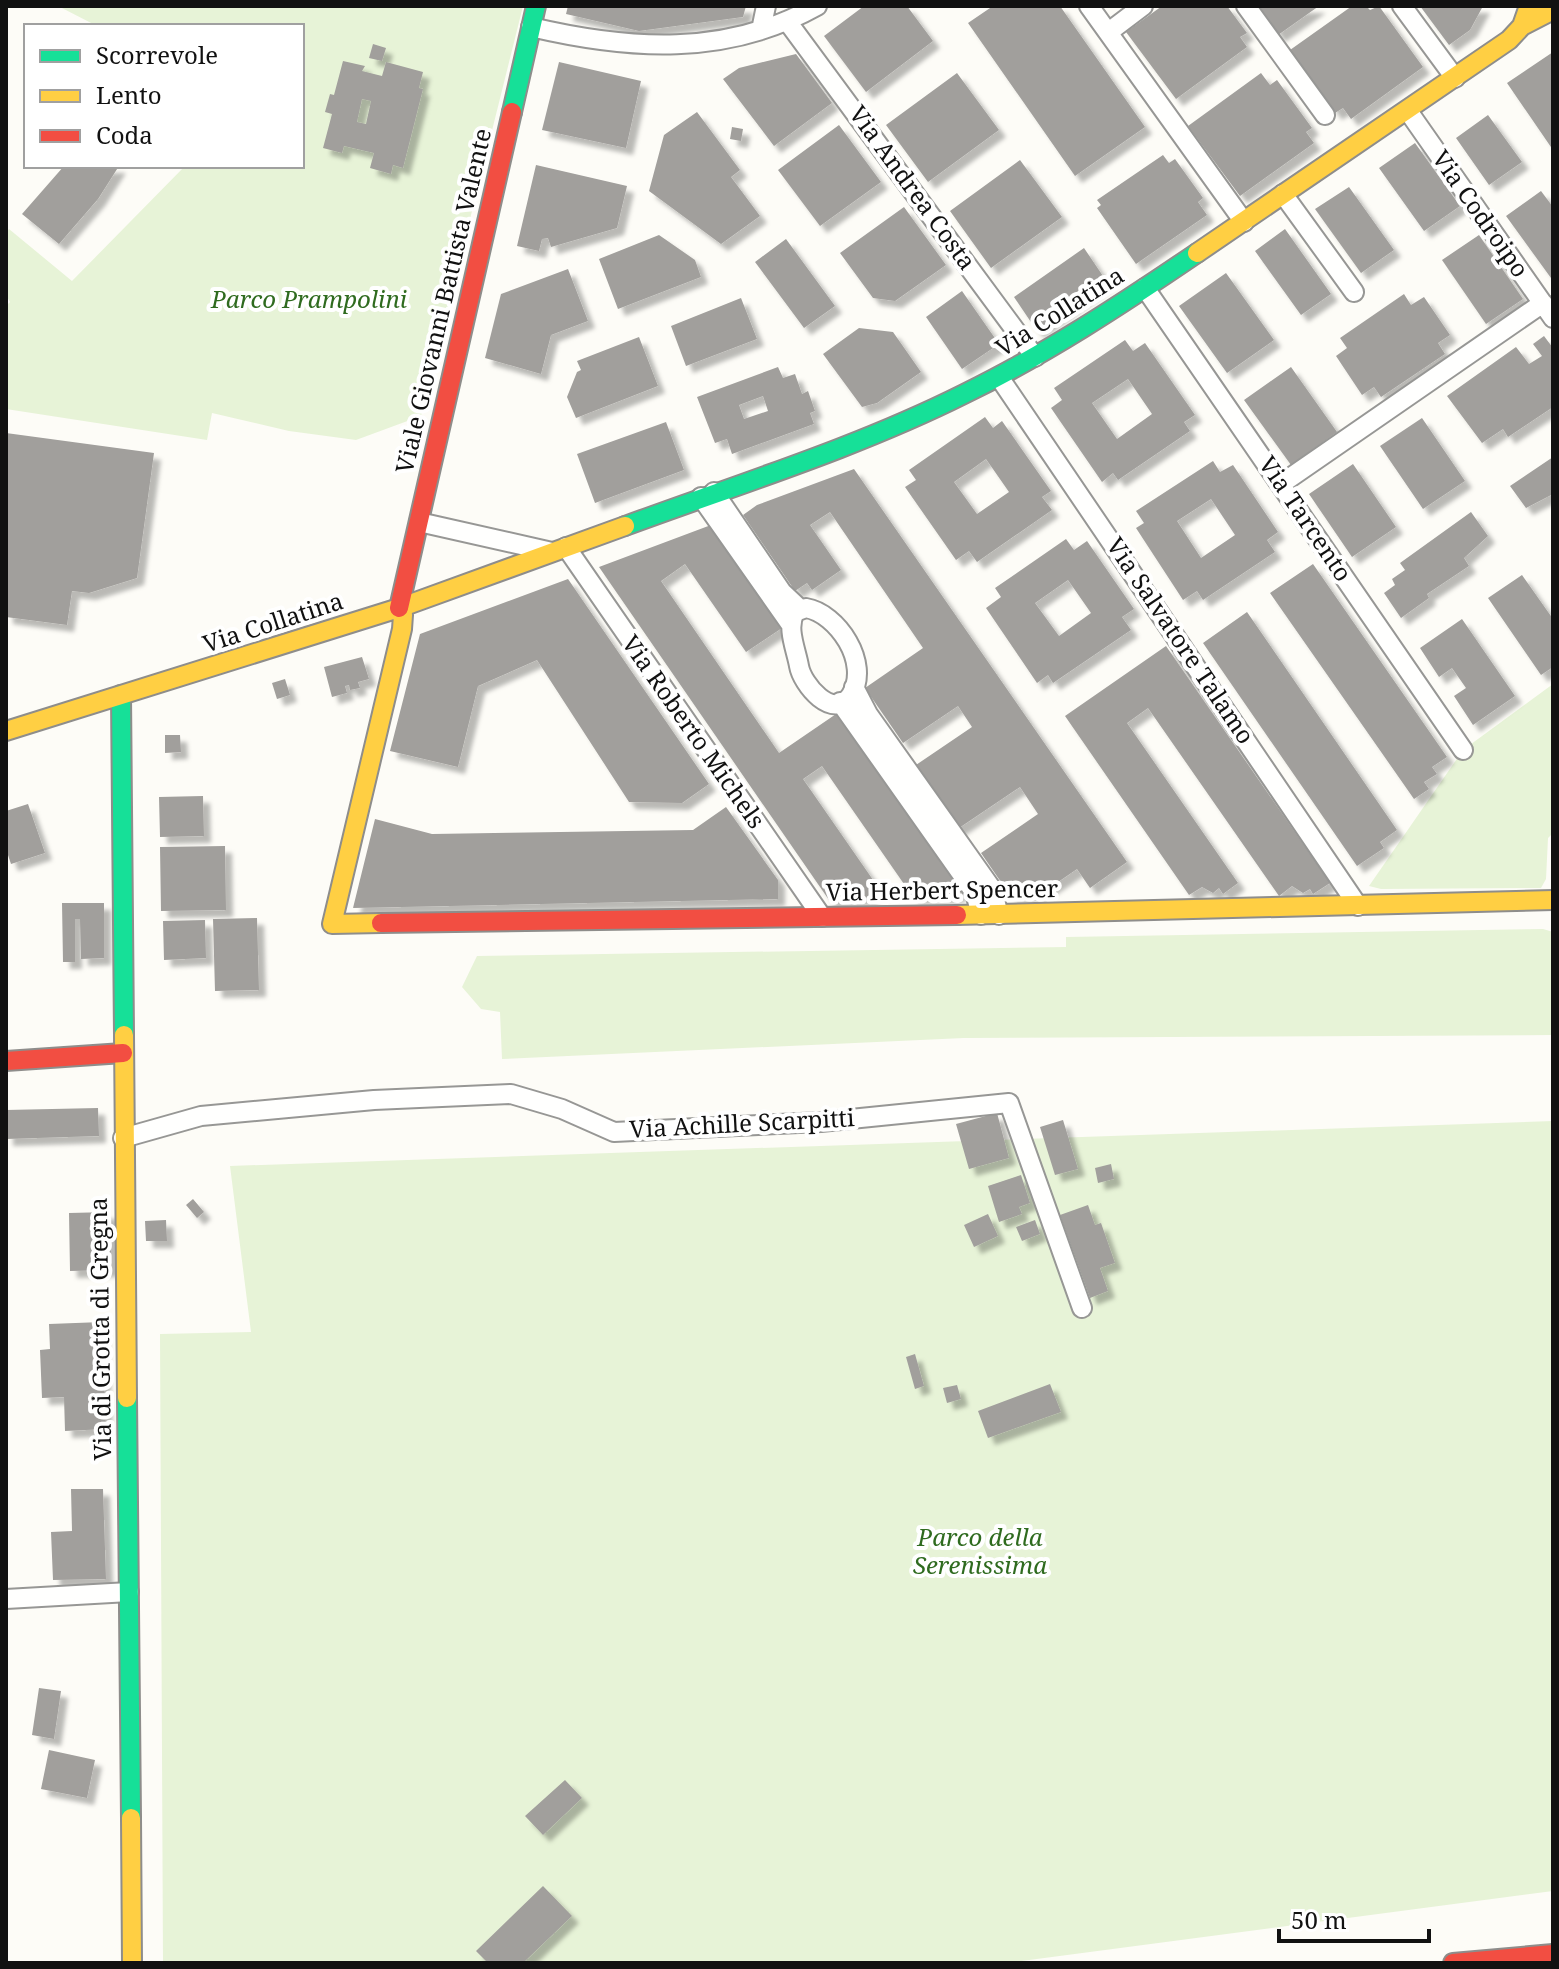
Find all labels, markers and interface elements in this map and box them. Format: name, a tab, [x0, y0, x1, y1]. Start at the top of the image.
legend	[24, 24, 304, 168]
text: Scorrevole	[96, 38, 218, 71]
text: Lento	[96, 78, 162, 111]
street label: Via Andrea Costa	[842, 98, 984, 276]
text: Coda	[96, 118, 153, 151]
street label: Viale Giovanni Battista Valente	[387, 125, 498, 476]
street label: Via Codroipo	[1425, 143, 1537, 283]
street label: Via Collatina	[989, 258, 1130, 363]
park label: Parco Prampolini	[210, 282, 407, 315]
street label: Via Tarcento	[1252, 449, 1360, 587]
street label: Via Salvatore Talamo	[1100, 530, 1263, 750]
street label: Via Collatina	[198, 583, 347, 660]
street label: Via Roberto Michels	[615, 628, 773, 834]
street label: Via Herbert Spencer	[825, 871, 1058, 908]
street label: Via Achille Scarpitti	[628, 1100, 856, 1145]
street label: Via di Grotta di Gregna	[81, 1197, 118, 1461]
park label: Parco della Serenissima	[913, 1520, 1047, 1581]
scale bar	[1279, 1893, 1429, 1943]
text: 50 m	[1291, 1903, 1347, 1936]

